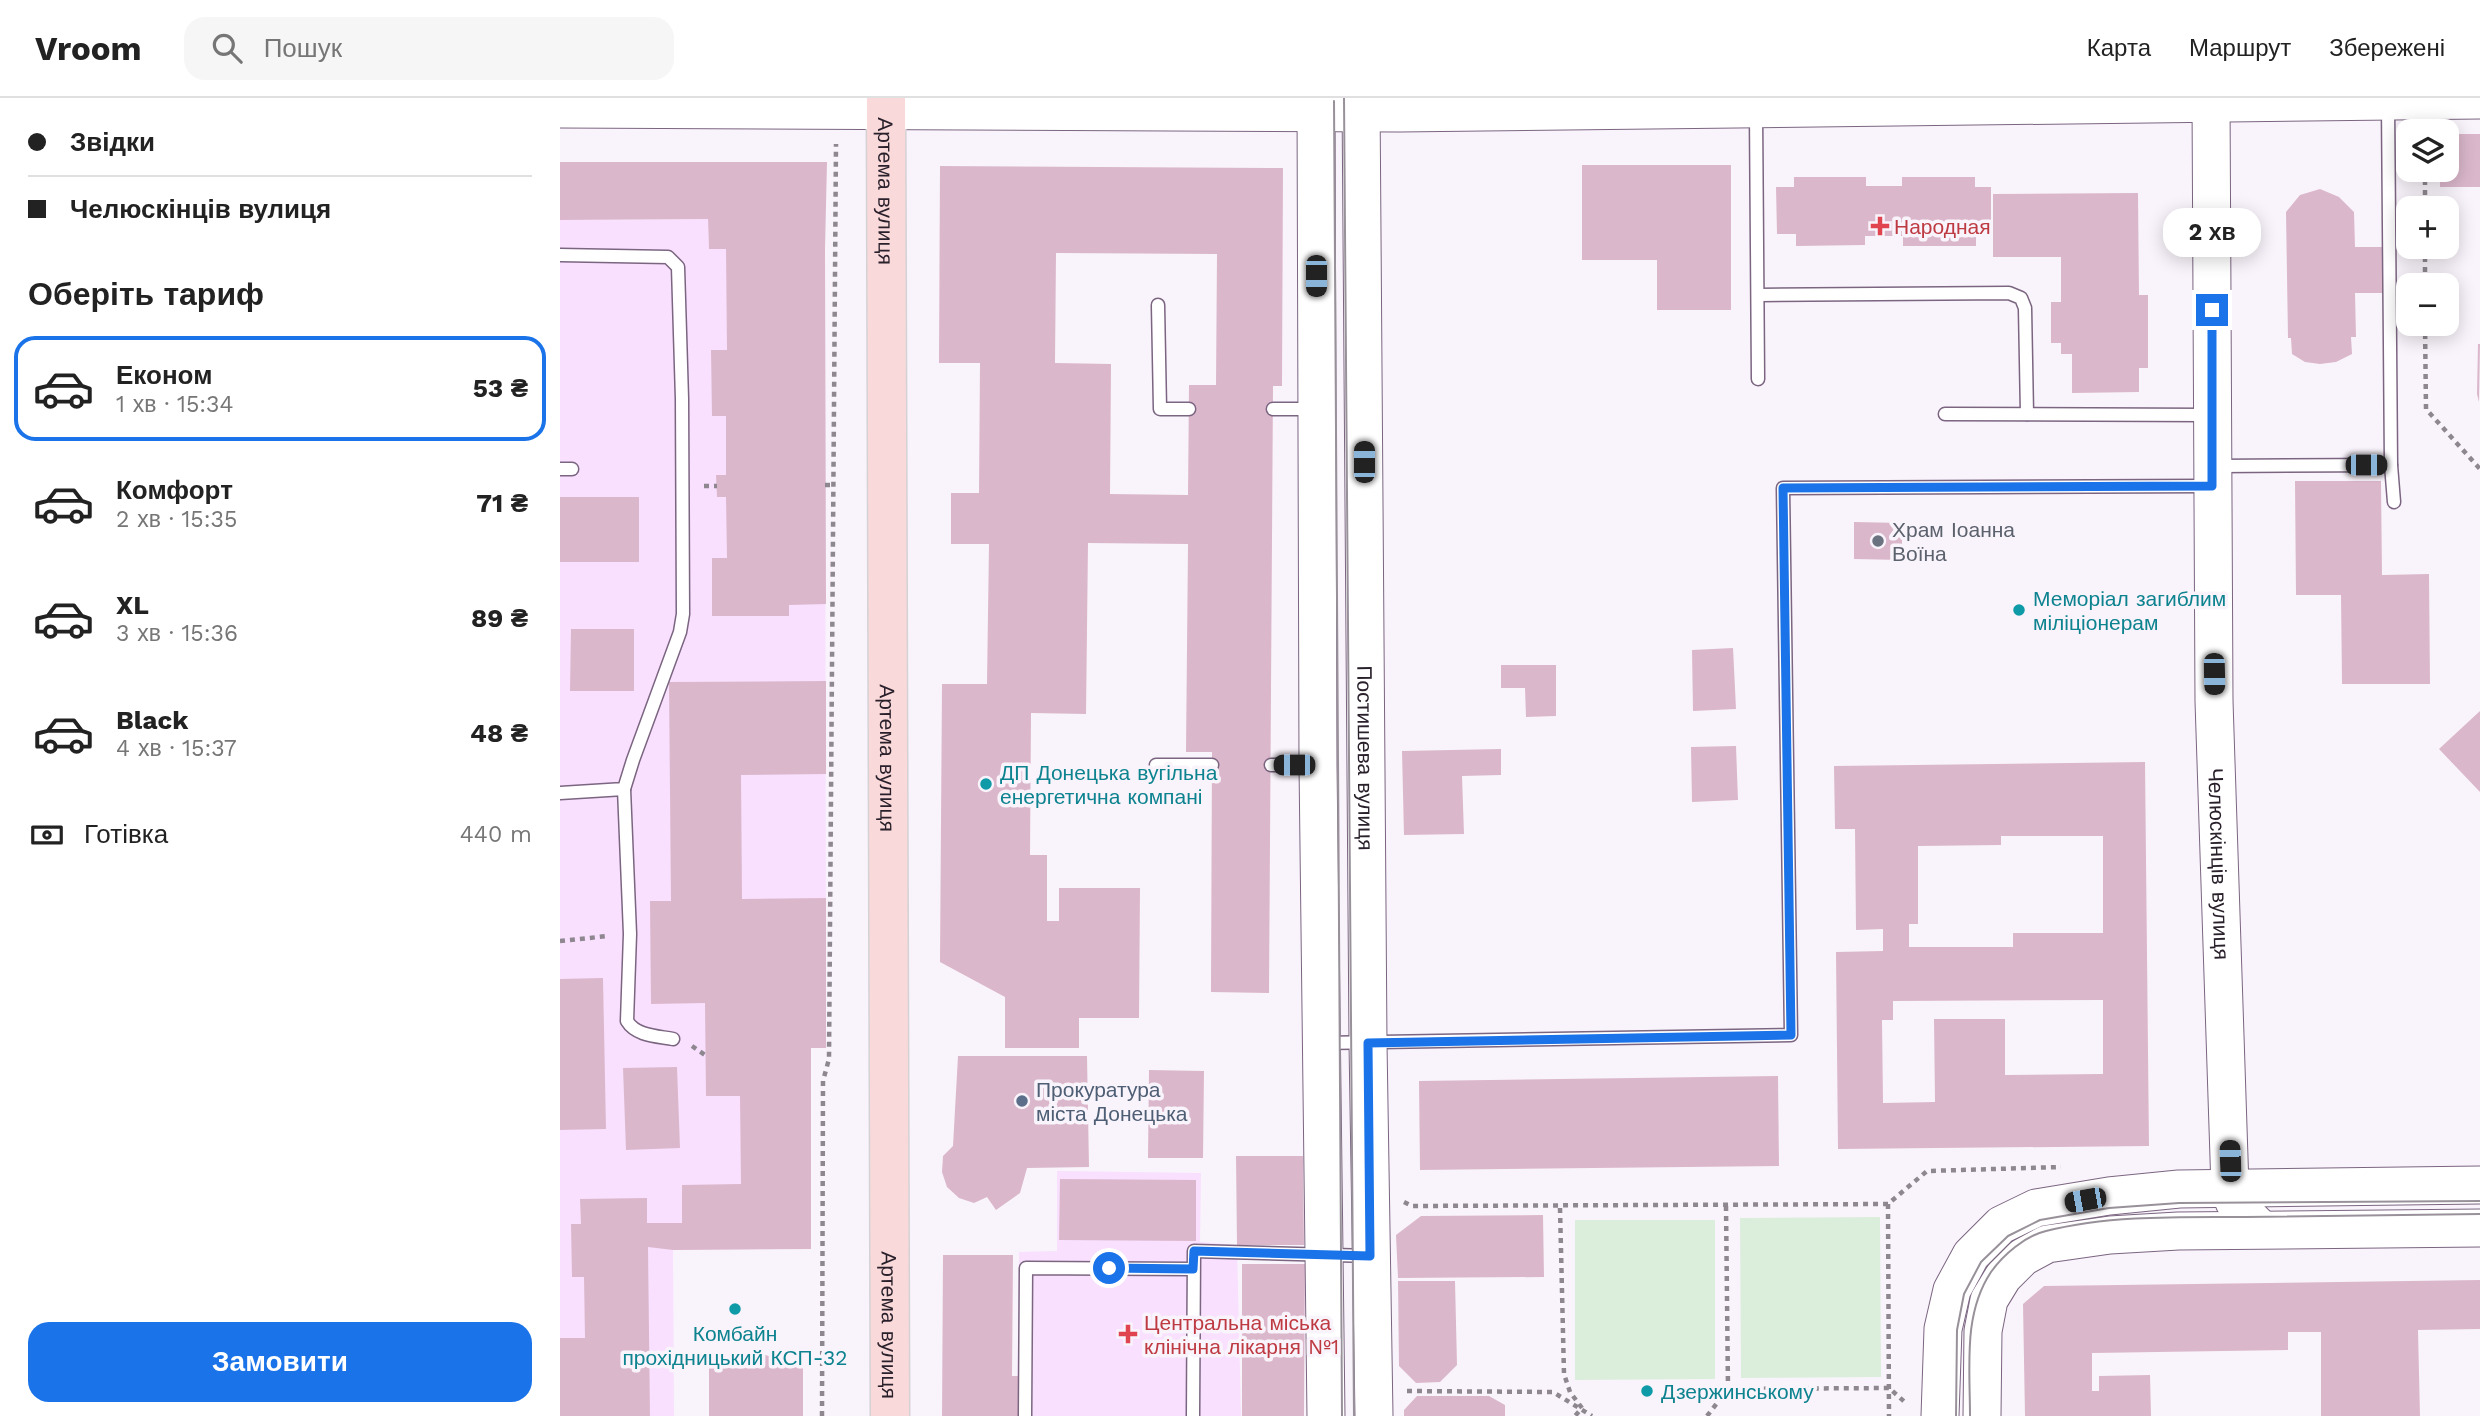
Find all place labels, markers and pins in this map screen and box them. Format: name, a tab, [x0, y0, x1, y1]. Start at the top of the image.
place label: Народная	[1894, 214, 1991, 239]
marker: Народная	[1872, 218, 1888, 234]
place label: Храм Іоанна Воїна	[1892, 517, 2015, 566]
marker: Храм Іоанна Воїна	[1870, 533, 1886, 549]
place label: Меморіал загиблим міліціонерам	[2033, 586, 2226, 635]
marker: Меморіал загиблим міліціонерам	[2011, 602, 2027, 618]
place label: ДП Донецька вугільна енергетична компані	[1000, 760, 1218, 809]
marker: ДП Донецька вугільна енергетична компані	[978, 776, 994, 792]
place label: Прокуратура міста Донецька	[1036, 1077, 1188, 1126]
marker: Прокуратура міста Донецька	[1014, 1093, 1030, 1109]
marker: Комбайн прохідницький КСП-32	[727, 1301, 743, 1317]
place label: Центральна міська клінічна лікарня №1	[1144, 1310, 1339, 1359]
place label: Комбайн прохідницький КСП-32	[622, 1321, 848, 1370]
marker: Центральна міська клінічна лікарня №1	[1118, 1324, 1138, 1344]
place label: Дзержинському	[1661, 1379, 1814, 1404]
marker: Дзержинському	[1639, 1383, 1655, 1399]

